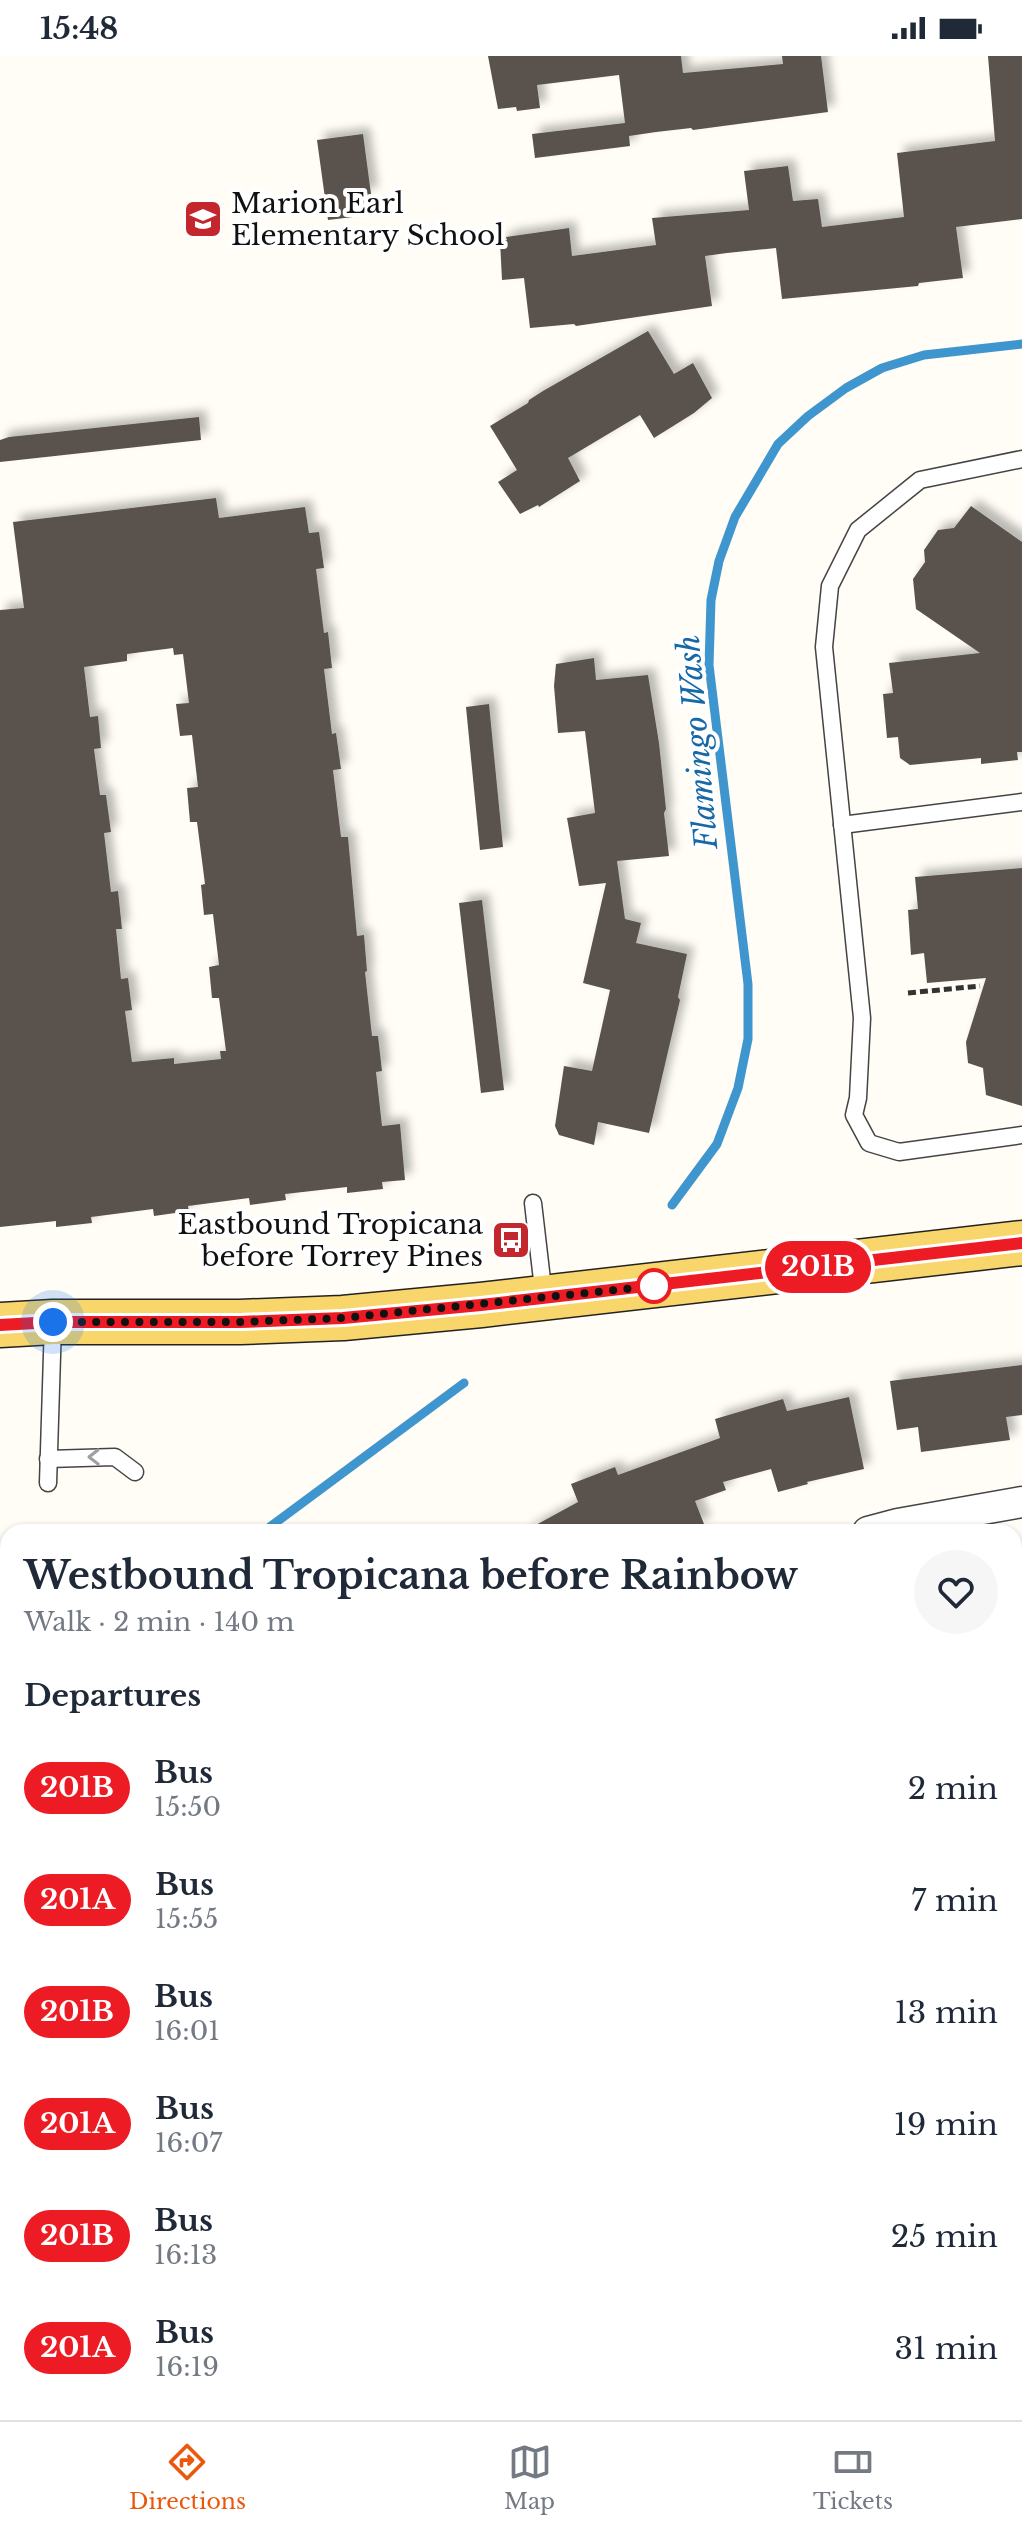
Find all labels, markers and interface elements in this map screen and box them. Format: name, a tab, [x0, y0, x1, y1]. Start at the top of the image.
text: 15:48	[40, 10, 118, 47]
place label: Marion Earl Elementary School	[231, 186, 504, 253]
school or university icon: Marion Earl Elementary School	[182, 198, 224, 240]
water label: Flamingo Wash	[670, 633, 725, 852]
place label: Eastbound Tropicana before Torrey Pines	[177, 1207, 483, 1274]
bus stop icon: Eastbound Tropicana before Torrey Pines	[490, 1219, 532, 1261]
line badge: 201B	[762, 1241, 874, 1293]
text: 201B	[781, 1249, 855, 1284]
unlabelled marker	[637, 1269, 671, 1303]
your location	[33, 1302, 73, 1342]
one-way arrow	[87, 1448, 100, 1466]
button: heart	[914, 1550, 998, 1634]
text: Westbound Tropicana before Rainbow	[24, 1552, 798, 1599]
text: Walk · 2 min · 140 m	[24, 1606, 294, 1638]
text: Departures	[24, 1677, 201, 1714]
text: Bus	[154, 1754, 213, 1791]
text: 201B	[40, 1770, 114, 1805]
text: 2 min	[908, 1770, 998, 1807]
text: 15:50	[154, 1791, 221, 1823]
text: Bus	[155, 1866, 214, 1903]
text: 201A	[40, 1882, 115, 1917]
text: 7 min	[911, 1882, 998, 1919]
text: 15:55	[155, 1903, 218, 1935]
text: Bus	[154, 1978, 213, 2015]
text: 201B	[40, 1994, 114, 2029]
text: 13 min	[894, 1994, 998, 2031]
text: 16:01	[154, 2015, 220, 2047]
text: Bus	[155, 2090, 214, 2127]
text: 201A	[40, 2106, 115, 2141]
text: 19 min	[894, 2106, 998, 2143]
text: 16:07	[155, 2127, 222, 2159]
text: Bus	[154, 2202, 213, 2239]
text: 201B	[40, 2218, 114, 2253]
text: 25 min	[891, 2218, 998, 2255]
text: 16:13	[154, 2239, 217, 2271]
text: Bus	[155, 2314, 214, 2351]
text: 201A	[40, 2330, 115, 2365]
text: 31 min	[894, 2330, 998, 2367]
text: 16:19	[155, 2351, 219, 2383]
tab: Directions	[129, 2440, 246, 2515]
tab: Map	[504, 2440, 555, 2515]
tab: Tickets	[813, 2440, 893, 2515]

